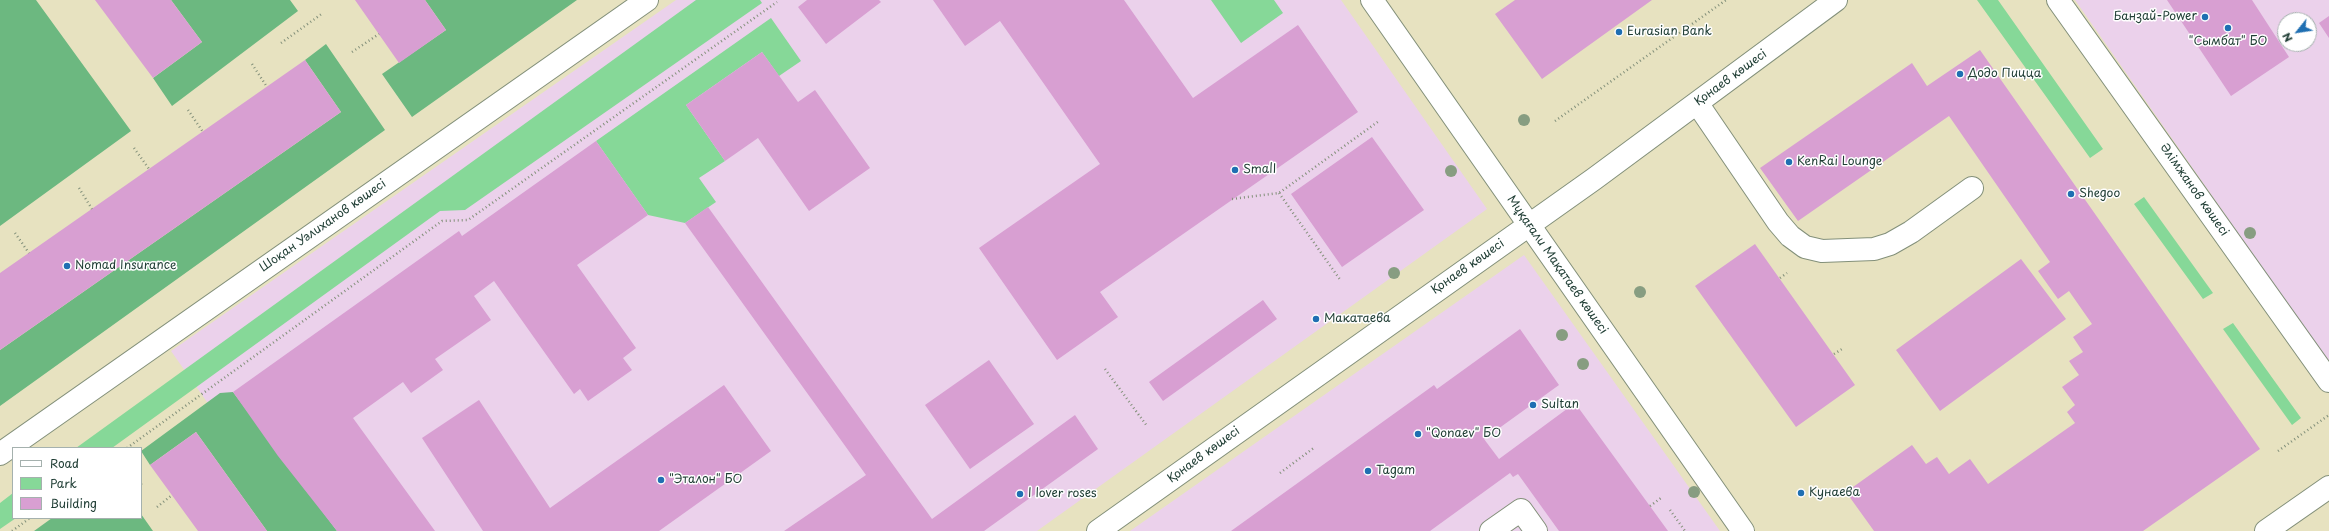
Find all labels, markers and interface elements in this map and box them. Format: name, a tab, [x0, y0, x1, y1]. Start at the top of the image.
place label: Банзай-Power	[2113, 10, 2197, 24]
marker: Банзай-Power	[2200, 12, 2210, 22]
north arrow	[2277, 12, 2317, 52]
marker: "Сымбат" БО	[2223, 23, 2233, 33]
place label: Eurasian Bank	[1627, 25, 1712, 39]
marker: Eurasian Bank	[1614, 27, 1624, 37]
text: N	[2277, 30, 2297, 46]
place label: "Сымбат" БО	[2189, 35, 2267, 49]
street label: Қонаев көшесі	[1692, 47, 1770, 109]
place label: Додо Пицца	[1968, 67, 2041, 81]
marker: Додо Пицца	[1955, 69, 1965, 79]
street label: Әлімжанов көшесі	[2157, 141, 2231, 239]
place label: KenRai Lounge	[1797, 155, 1882, 169]
marker: KenRai Lounge	[1784, 157, 1794, 167]
place label: Small	[1243, 163, 1276, 177]
marker: Small	[1230, 165, 1240, 175]
street label: Шоқан Уәлиханов көшесі	[257, 177, 389, 275]
place label: Shegoo	[2079, 187, 2120, 201]
marker: Shegoo	[2066, 189, 2076, 199]
street label: Мұқағали Мақатаев көшесі	[1504, 193, 1610, 337]
street label: Қонаев көшесі	[1429, 236, 1507, 298]
place label: Nomad Insurance	[75, 259, 176, 273]
marker: Nomad Insurance	[62, 261, 72, 271]
place label: Макатаева	[1324, 312, 1391, 326]
marker: Макатаева	[1311, 314, 1321, 324]
place label: Sultan	[1541, 398, 1579, 412]
marker: Sultan	[1528, 400, 1538, 410]
street label: Қонаев көшесі	[1165, 424, 1243, 486]
place label: "Qonaev" БО	[1426, 427, 1501, 441]
marker: "Qonaev" БО	[1413, 429, 1423, 439]
legend	[12, 447, 142, 519]
text: Road	[50, 454, 79, 472]
place label: Tagam	[1376, 464, 1415, 478]
marker: Tagam	[1363, 466, 1373, 476]
place label: "Эталон" БО	[669, 473, 742, 487]
text: Park	[50, 474, 77, 492]
marker: "Эталон" БО	[656, 475, 666, 485]
place label: Кунаева	[1809, 486, 1860, 500]
place label: I lover roses	[1028, 487, 1097, 501]
marker: Кунаева	[1796, 488, 1806, 498]
marker: I lover roses	[1015, 489, 1025, 499]
text: Building	[50, 494, 97, 512]

